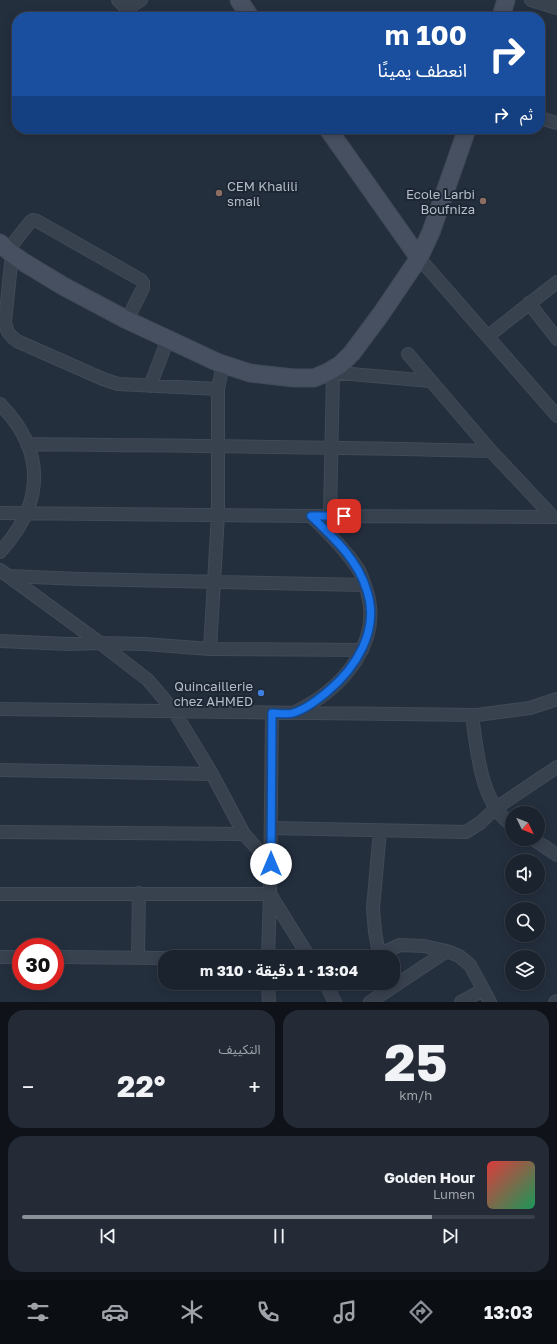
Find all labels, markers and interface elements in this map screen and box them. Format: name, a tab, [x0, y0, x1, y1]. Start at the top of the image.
text: 100 m	[385, 18, 467, 51]
icon: right	[481, 28, 533, 80]
text: انعطف يمينًا	[378, 59, 467, 81]
icon: right	[490, 104, 512, 126]
text: ثم	[520, 105, 533, 123]
place label: CEM Khalili smail	[227, 178, 298, 209]
place label: Ecole Larbi Boufniza	[406, 186, 475, 217]
marker: CEM Khalili smail	[214, 188, 224, 198]
marker: Ecole Larbi Boufniza	[478, 196, 488, 206]
pin	[327, 499, 361, 533]
icon: arrive	[333, 505, 355, 527]
place label: Quincaillerie chez AHMED	[174, 678, 253, 709]
marker: Quincaillerie chez AHMED	[256, 688, 266, 698]
north arrow	[505, 806, 545, 846]
map controls	[505, 806, 545, 990]
position arrow	[250, 843, 292, 885]
button: sound	[505, 854, 545, 894]
button: search	[505, 902, 545, 942]
speed limit sign: 30	[12, 938, 64, 990]
button: layers	[505, 950, 545, 990]
text: 13:04 · 1 دقيقة · 310 m	[200, 961, 358, 979]
text: 25	[384, 1030, 447, 1092]
text: التكييف	[219, 1041, 261, 1057]
text: 22°	[117, 1068, 165, 1104]
text: −	[22, 1073, 34, 1100]
text: +	[248, 1073, 261, 1100]
text: km/h	[399, 1087, 432, 1103]
text: Golden Hour	[384, 1168, 475, 1186]
text: Lumen	[433, 1186, 475, 1202]
icon: previous	[97, 1225, 119, 1247]
icon: pause	[268, 1225, 290, 1247]
icon: next	[439, 1225, 461, 1247]
icon: filters	[24, 1298, 52, 1326]
icon: car	[101, 1298, 129, 1326]
icon: climate	[178, 1298, 206, 1326]
icon: phone	[254, 1298, 282, 1326]
icon: music	[331, 1298, 359, 1326]
icon: directions	[407, 1298, 435, 1326]
text: 13:03	[484, 1301, 533, 1323]

